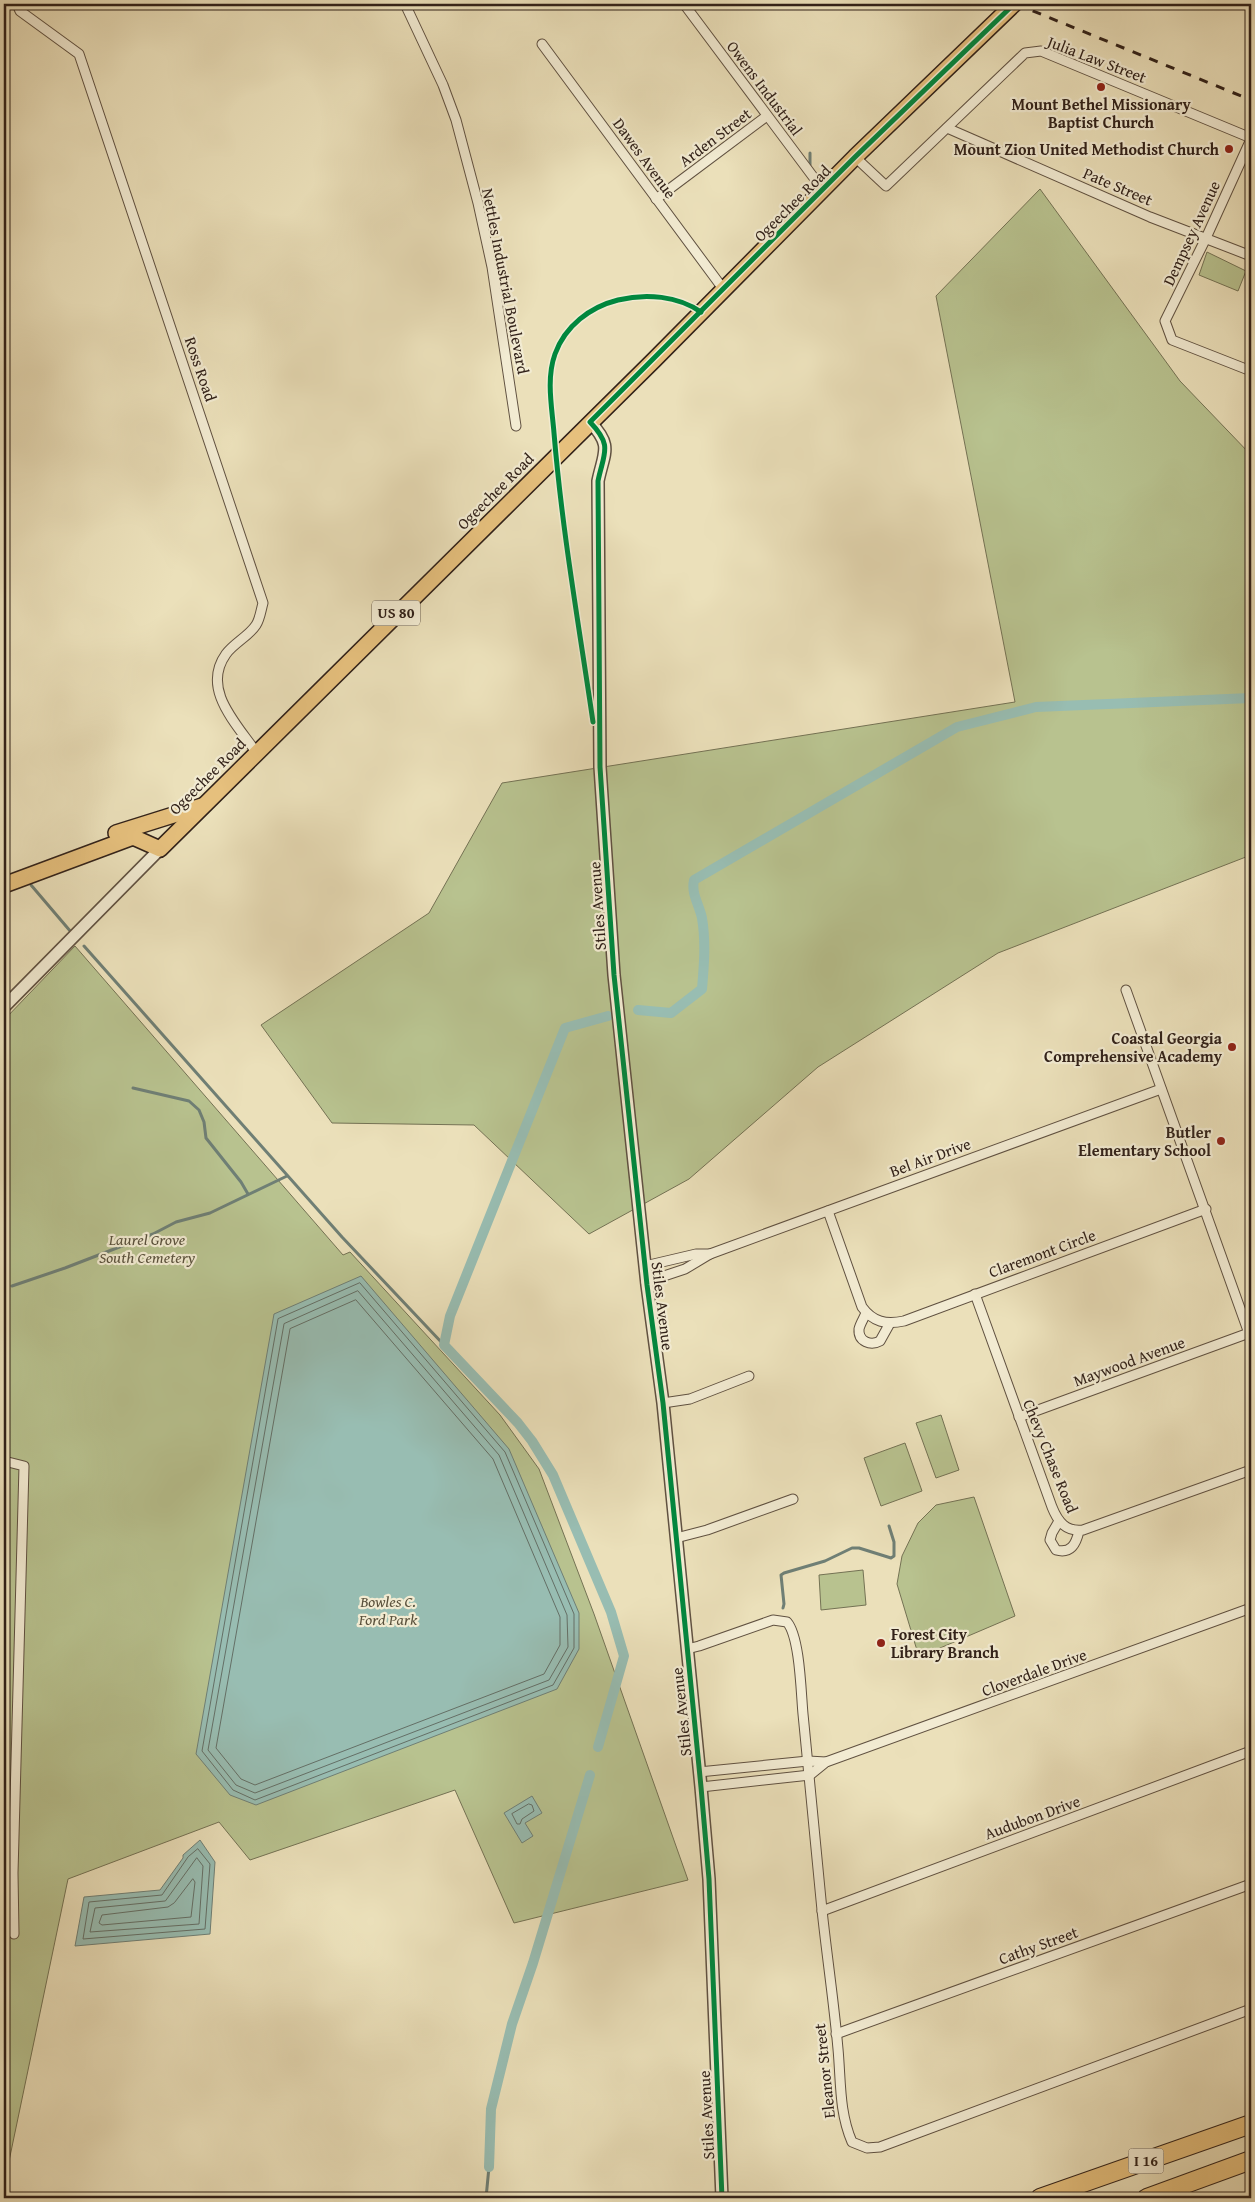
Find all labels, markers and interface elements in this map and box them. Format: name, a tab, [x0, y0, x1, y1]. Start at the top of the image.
street label: Julia Law Street	[1042, 28, 1150, 89]
street label: Owens Industrial	[721, 36, 809, 141]
marker: Mount Bethel Missionary Baptist Church	[1095, 81, 1107, 93]
place label: Mount Bethel Missionary Baptist Church	[1011, 92, 1191, 134]
street label: Arden Street	[674, 102, 757, 172]
street label: Dawes Avenue	[607, 113, 683, 203]
place label: Mount Zion United Methodist Church	[954, 137, 1220, 161]
marker: Mount Zion United Methodist Church	[1223, 143, 1235, 155]
street label: Ogeechee Road	[748, 159, 836, 247]
street label: Pate Street	[1080, 161, 1157, 212]
street label: Dempsey Avenue	[1156, 177, 1226, 289]
street label: Nettles Industrial Boulevard	[476, 186, 536, 376]
street label: Ross Road	[179, 333, 223, 405]
street label: Ogeechee Road	[451, 447, 539, 535]
road number: US 80	[372, 600, 420, 626]
street label: Ogeechee Road	[163, 732, 251, 820]
street label: Stiles Avenue	[582, 861, 612, 951]
place label: Coastal Georgia Comprehensive Academy	[1044, 1026, 1223, 1068]
marker: Coastal Georgia Comprehensive Academy	[1226, 1041, 1238, 1053]
place label: Butler Elementary School	[1078, 1120, 1212, 1162]
street label: Bel Air Drive	[886, 1131, 974, 1183]
marker: Butler Elementary School	[1215, 1135, 1227, 1147]
street label: Claremont Circle	[985, 1223, 1099, 1283]
park label: Laurel Grove South Cemetery	[99, 1227, 196, 1269]
street label: Stiles Avenue	[646, 1260, 680, 1352]
street label: Maywood Avenue	[1070, 1330, 1188, 1392]
street label: Chevy Chase Road	[1017, 1396, 1085, 1517]
park label: Bowles C. Ford Park	[358, 1589, 418, 1631]
place label: Forest City Library Branch	[891, 1622, 999, 1664]
marker: Forest City Library Branch	[875, 1637, 887, 1649]
street label: Cloverdale Drive	[978, 1642, 1090, 1702]
street label: Stiles Avenue	[664, 1666, 698, 1758]
street label: Audubon Drive	[981, 1789, 1083, 1845]
street label: Cathy Street	[995, 1919, 1081, 1970]
street label: Eleanor Street	[807, 2022, 841, 2120]
street label: Stiles Avenue	[692, 2070, 720, 2160]
road number: I 16	[1128, 2148, 1164, 2174]

